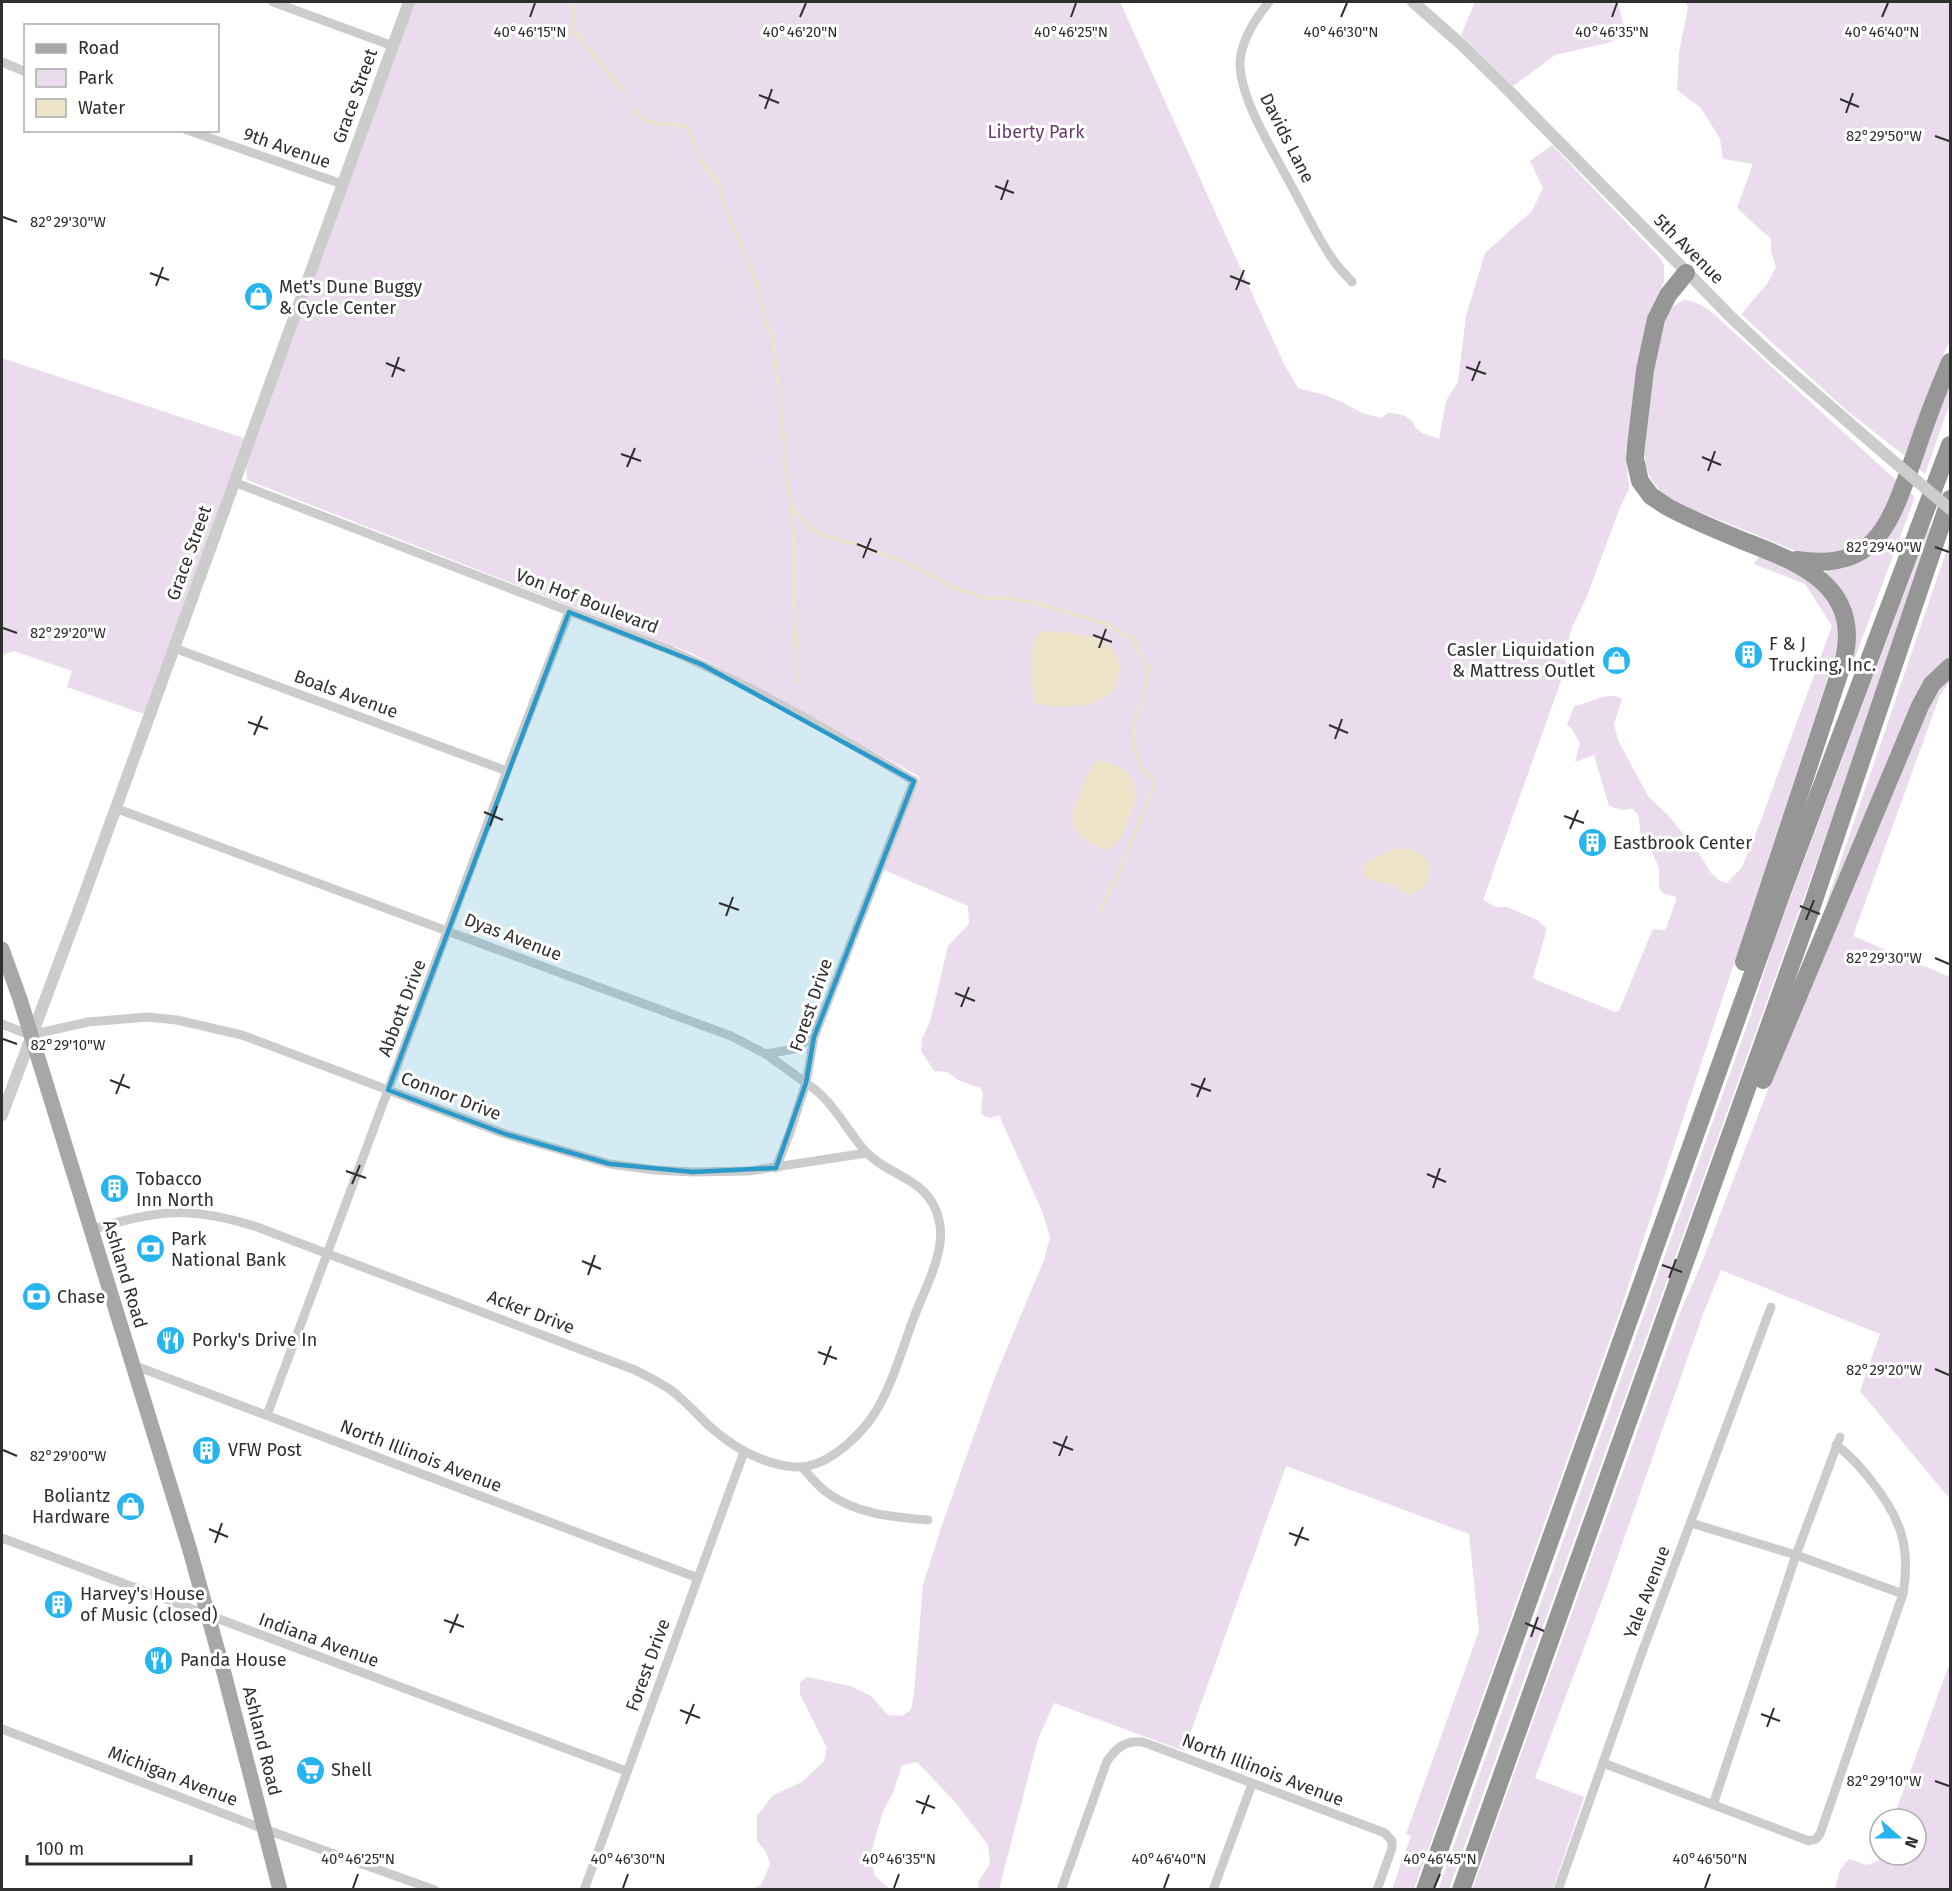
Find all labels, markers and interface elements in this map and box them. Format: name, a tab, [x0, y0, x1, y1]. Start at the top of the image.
text: 40°46'15"N	[494, 23, 566, 41]
text: 40°46'20"N	[762, 23, 838, 41]
text: 40°46'25"N	[1034, 23, 1108, 41]
text: 40°46'30"N	[1303, 23, 1379, 41]
text: 40°46'35"N	[1575, 23, 1649, 41]
text: 40°46'40"N	[1845, 23, 1920, 41]
legend	[24, 24, 219, 132]
text: Road	[78, 37, 120, 59]
street label: Grace Street	[328, 45, 382, 146]
text: Park	[78, 67, 114, 89]
street label: Davids Lane	[1255, 89, 1319, 187]
text: Water	[78, 97, 125, 119]
park label: Liberty Park	[988, 121, 1085, 143]
street label: 9th Avenue	[240, 123, 334, 173]
text: 82°29'50"W	[1846, 127, 1923, 145]
street label: 5th Avenue	[1649, 209, 1729, 289]
text: 82°29'30"W	[30, 213, 107, 231]
place label: Met's Dune Buggy & Cycle Center	[279, 276, 422, 319]
shop icon: Met's Dune Buggy & Cycle Center	[242, 281, 274, 313]
street label: Grace Street	[162, 502, 216, 603]
text: 82°29'40"W	[1846, 538, 1923, 556]
street label: Von Hof Boulevard	[512, 564, 662, 638]
text: 82°29'20"W	[30, 624, 107, 642]
place label: F & J Trucking, Inc.	[1769, 633, 1876, 676]
building icon: F & J Trucking, Inc.	[1732, 638, 1764, 670]
place label: Casler Liquidation & Mattress Outlet	[1447, 639, 1596, 682]
shop icon: Casler Liquidation & Mattress Outlet	[1600, 644, 1632, 676]
street label: Boals Avenue	[291, 665, 401, 723]
building icon: Eastbrook Center	[1576, 827, 1608, 859]
place label: Eastbrook Center	[1613, 832, 1752, 854]
street label: Dyas Avenue	[461, 908, 565, 966]
text: 82°29'30"W	[1846, 949, 1923, 967]
street label: Abbott Drive	[373, 956, 431, 1060]
street label: Forest Drive	[785, 956, 837, 1054]
text: 82°29'10"W	[31, 1036, 106, 1054]
street label: Connor Drive	[398, 1067, 504, 1125]
place label: Tobacco Inn North	[136, 1168, 214, 1211]
building icon: Tobacco Inn North	[99, 1173, 131, 1205]
street label: Ashland Road	[98, 1217, 152, 1331]
place label: Park National Bank	[171, 1228, 287, 1271]
bank icon: Park National Bank	[134, 1233, 166, 1265]
bank icon: Chase	[20, 1281, 52, 1313]
street label: Acker Drive	[484, 1285, 578, 1339]
place label: Chase	[57, 1286, 105, 1308]
restaurant icon: Porky's Drive In	[155, 1324, 187, 1356]
place label: Porky's Drive In	[192, 1329, 317, 1351]
text: 82°29'20"W	[1846, 1361, 1923, 1379]
street label: North Illinois Avenue	[337, 1415, 505, 1497]
building icon: VFW Post	[191, 1434, 223, 1466]
place label: VFW Post	[228, 1439, 302, 1461]
text: 82°29'00"W	[30, 1447, 107, 1465]
place label: Boliantz Hardware	[32, 1485, 110, 1528]
shop icon: Boliantz Hardware	[115, 1490, 147, 1522]
street label: Yale Avenue	[1619, 1542, 1675, 1642]
place label: Harvey's House of Music (closed)	[80, 1583, 218, 1626]
building icon: Harvey's House of Music (closed)	[43, 1588, 75, 1620]
street label: Indiana Avenue	[256, 1608, 382, 1672]
street label: Forest Drive	[621, 1616, 675, 1714]
restaurant icon: Panda House	[143, 1644, 175, 1676]
place label: Panda House	[180, 1649, 287, 1671]
street label: Ashland Road	[238, 1684, 286, 1798]
street label: North Illinois Avenue	[1179, 1729, 1347, 1811]
street label: Michigan Avenue	[105, 1741, 241, 1811]
supermarket icon: Shell	[294, 1754, 326, 1786]
place label: Shell	[331, 1759, 372, 1781]
text: 82°29'10"W	[1847, 1772, 1922, 1790]
north arrow	[1868, 1807, 1928, 1867]
scale bar	[27, 1828, 190, 1866]
text: N	[1901, 1834, 1922, 1851]
text: 100 m	[36, 1838, 84, 1860]
text: 40°46'25"N	[321, 1850, 395, 1868]
text: 40°46'30"N	[590, 1850, 666, 1868]
text: 40°46'35"N	[862, 1850, 936, 1868]
text: 40°46'40"N	[1132, 1850, 1207, 1868]
text: 40°46'45"N	[1403, 1850, 1477, 1868]
text: 40°46'50"N	[1672, 1850, 1748, 1868]

